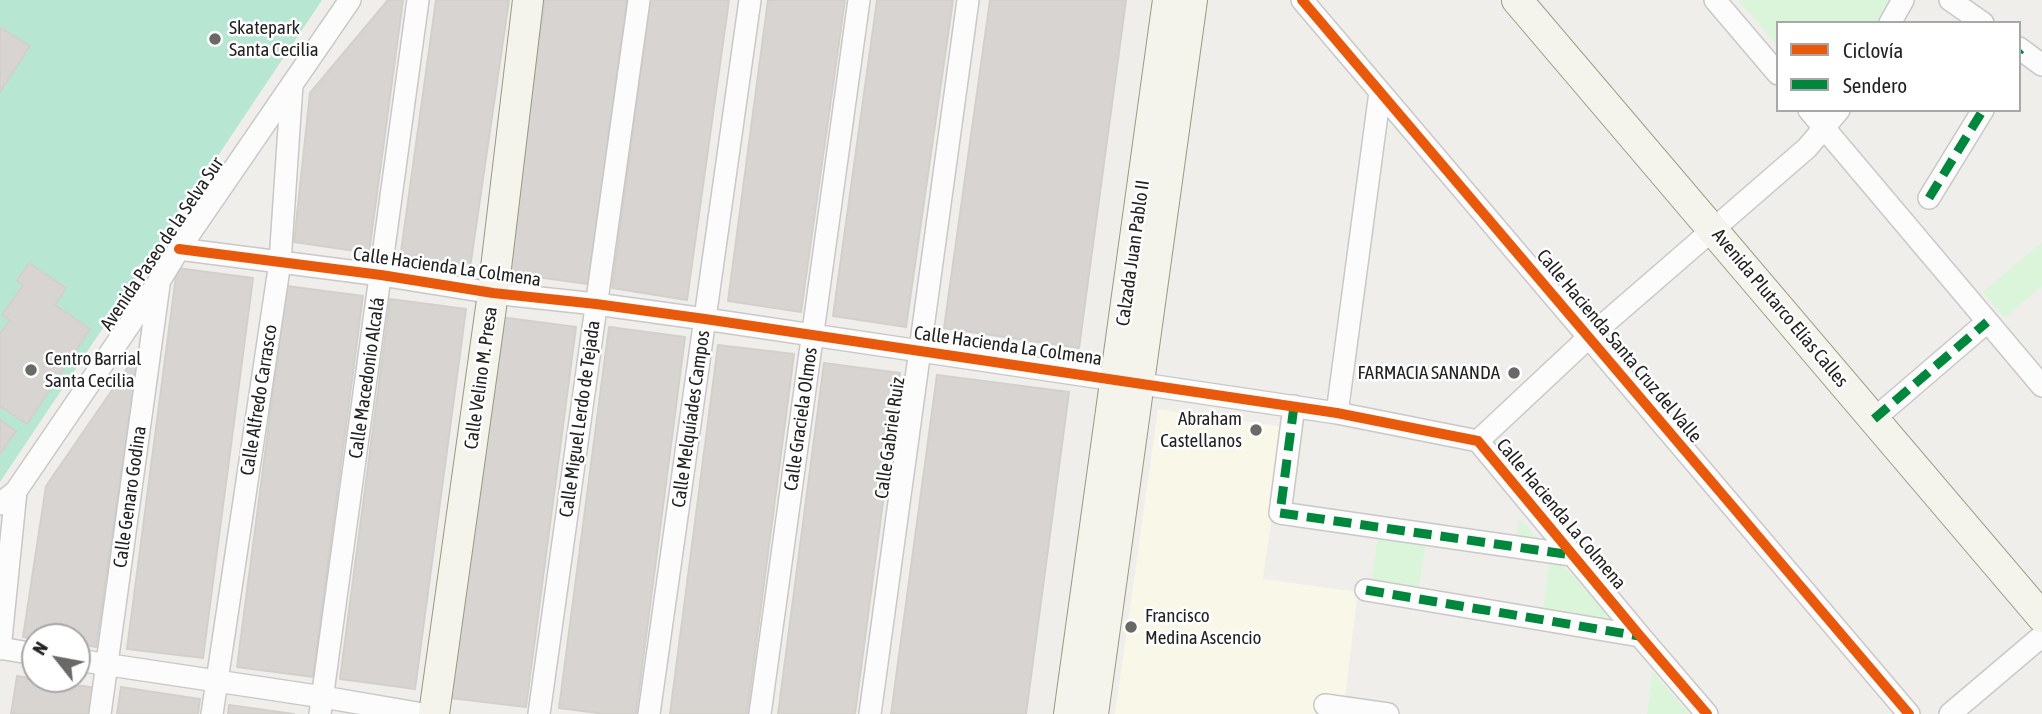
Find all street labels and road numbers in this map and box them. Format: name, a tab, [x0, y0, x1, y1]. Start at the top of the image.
street label: Avenida Paseo de la Selva Sur	[95, 153, 229, 335]
street label: Calzada Juan Pablo II	[1111, 178, 1155, 328]
street label: Avenida Plutarco Elías Calles	[1707, 224, 1853, 392]
street label: Calle Hacienda La Colmena	[351, 243, 543, 291]
street label: Calle Hacienda Santa Cruz del Valle	[1531, 245, 1707, 447]
street label: Calle Macedonio Alcalá	[344, 296, 390, 460]
street label: Calle Velino M. Presa	[460, 305, 502, 451]
street label: Calle Miguel Lerdo de Tejada	[555, 319, 605, 519]
street label: Calle Hacienda La Colmena	[912, 322, 1104, 370]
street label: Calle Alfredo Carrasco	[236, 323, 282, 477]
street label: Calle Melquíades Campos	[667, 329, 715, 509]
street label: Calle Graciela Olmos	[780, 346, 822, 492]
street label: Calle Gabriel Ruiz	[870, 376, 910, 500]
street label: Calle Genaro Godina	[109, 425, 151, 569]
street label: Calle Hacienda La Colmena	[1491, 434, 1631, 594]

